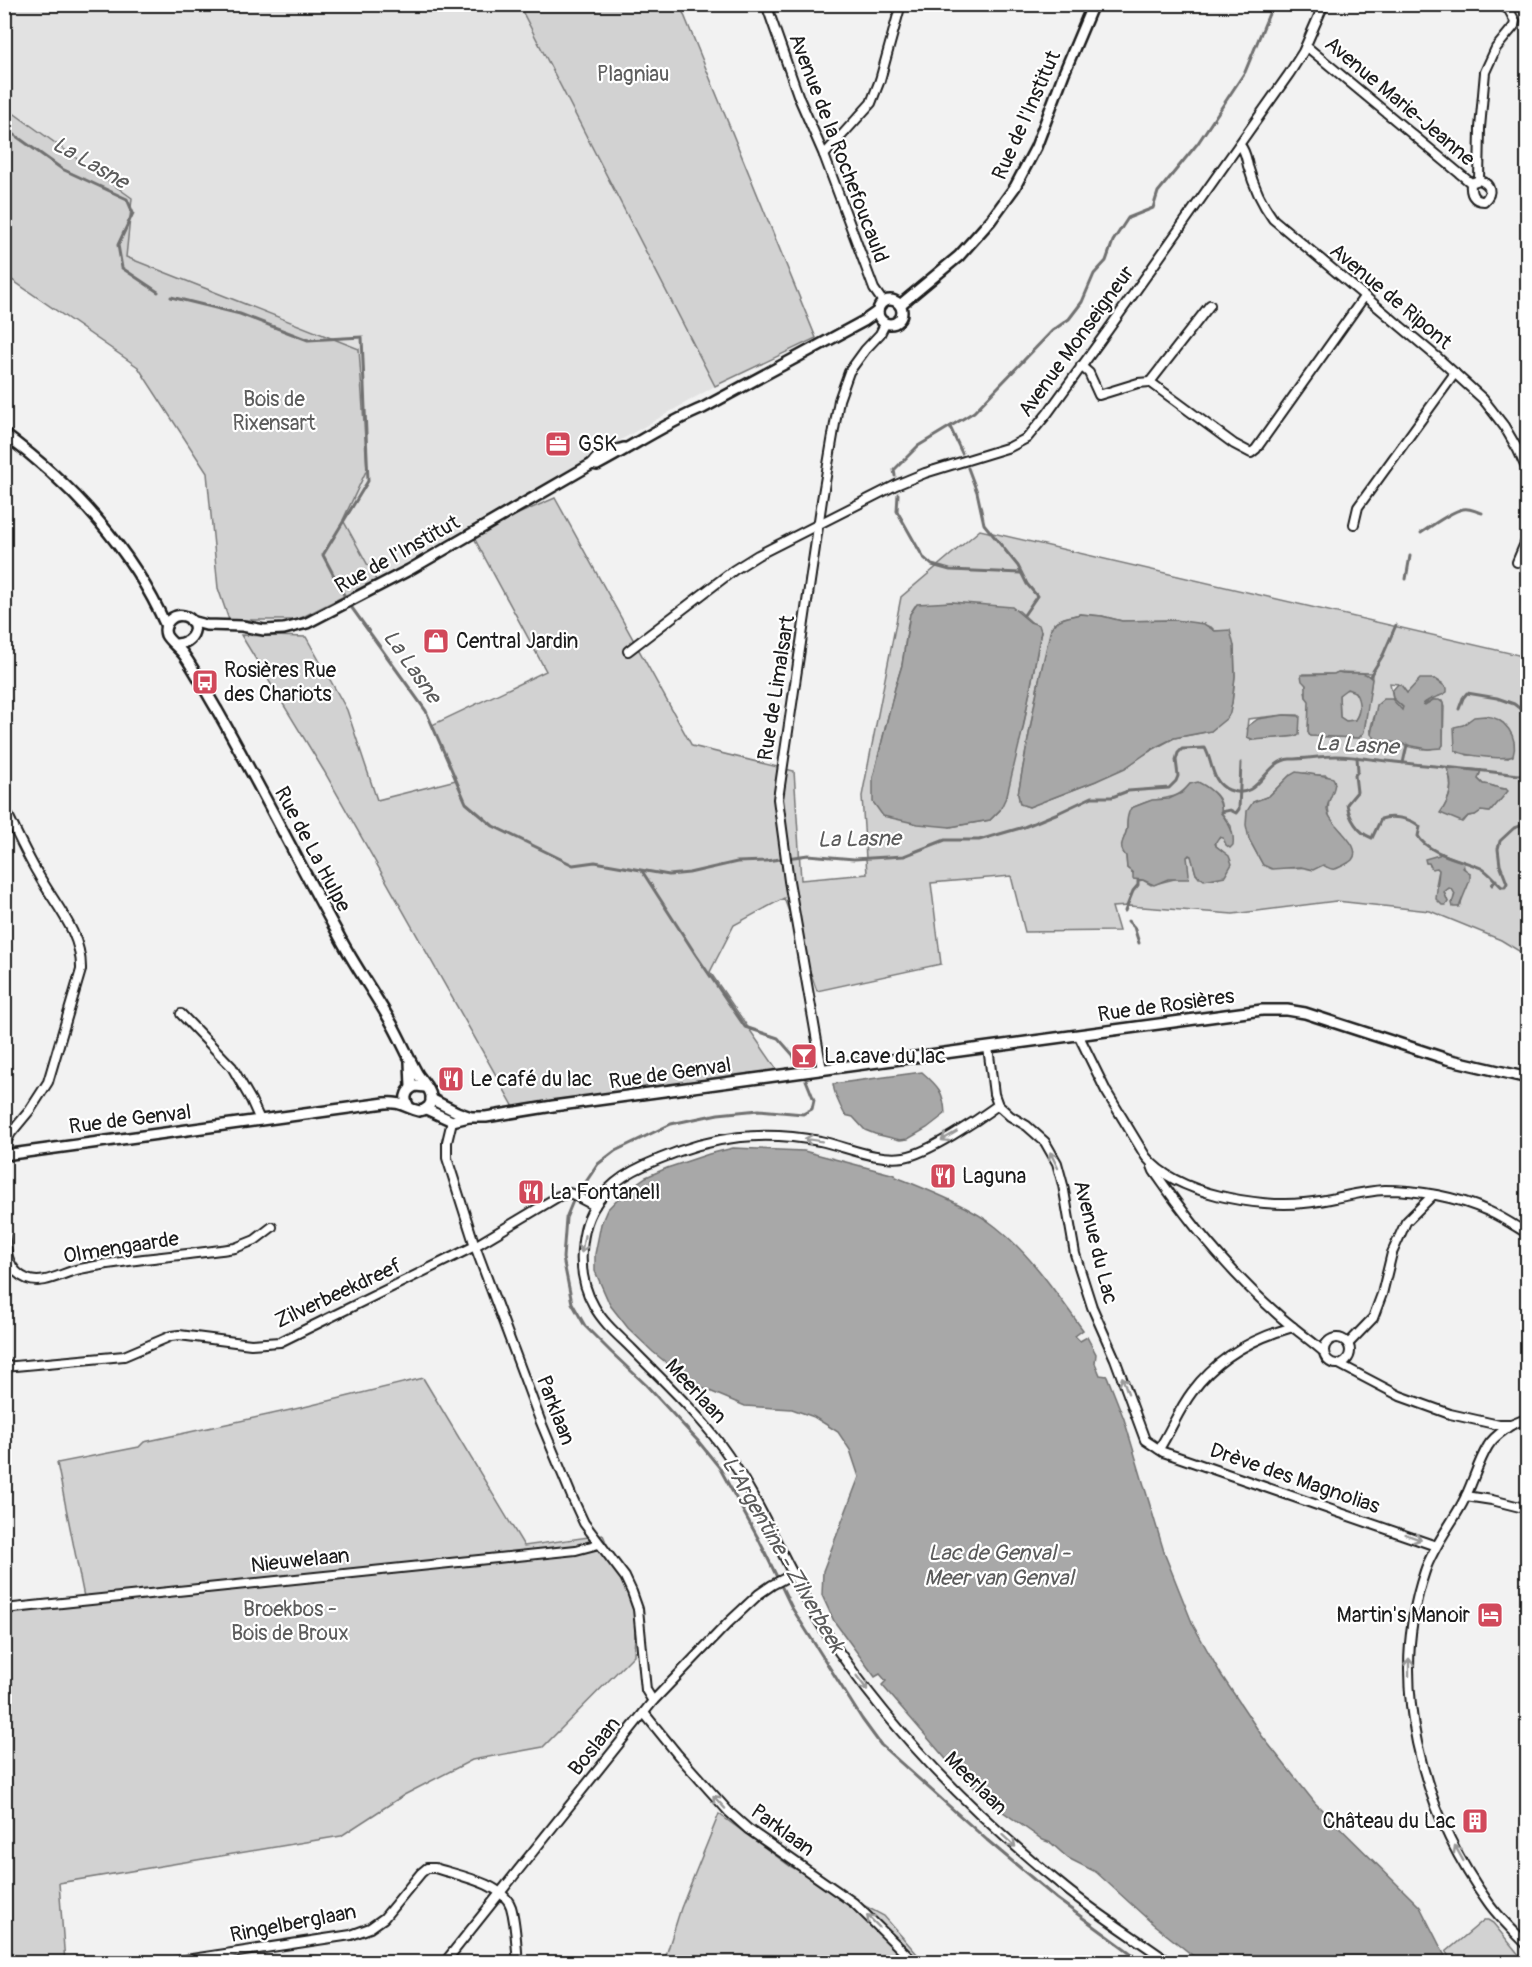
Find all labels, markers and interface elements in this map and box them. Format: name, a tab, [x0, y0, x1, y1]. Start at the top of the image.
street label: Avenue de la Rochefoucauld	[782, 30, 895, 267]
street label: Avenue Marie-Jeanne	[1319, 31, 1481, 173]
street label: Rue de l'Institut	[986, 46, 1067, 184]
park label: Plagniau	[597, 61, 669, 88]
water label: La Lasne	[47, 130, 135, 197]
street label: Avenue de Ripont	[1324, 237, 1458, 356]
street label: Avenue Monseigneur	[1012, 260, 1141, 422]
park label: Bois de Rixensart	[233, 386, 316, 437]
office icon: GSK	[543, 429, 573, 459]
place label: GSK	[578, 431, 617, 458]
street label: Rue de l'Institut	[330, 509, 465, 600]
street label: Rue de Limalsart	[752, 613, 801, 763]
water label: La Lasne	[377, 624, 449, 710]
shop icon: Central Jardin	[421, 626, 451, 656]
place label: Central Jardin	[456, 628, 578, 655]
place label: Rosières Rue des Chariots	[224, 657, 337, 708]
bus stop icon: Rosières Rue des Chariots	[190, 667, 220, 697]
water label: La Lasne	[1315, 729, 1401, 761]
street label: Rue de La Hulpe	[268, 782, 357, 917]
water label: La Lasne	[817, 824, 903, 854]
street label: Rue de Rosières	[1096, 982, 1237, 1028]
bar icon: La cave du lac	[789, 1041, 819, 1071]
place label: La cave du lac	[824, 1043, 946, 1070]
street label: Rue de Genval	[607, 1052, 733, 1095]
restaurant icon: Le café du lac	[436, 1064, 466, 1094]
place label: Le café du lac	[470, 1066, 592, 1093]
street label: Rue de Genval	[67, 1099, 193, 1140]
one-way arrow	[940, 1131, 958, 1142]
one-way arrow	[804, 1135, 823, 1146]
one-way arrow	[1048, 1151, 1060, 1169]
restaurant icon: Laguna	[928, 1161, 958, 1191]
place label: Laguna	[962, 1163, 1026, 1190]
restaurant icon: La Fontanell	[516, 1177, 546, 1207]
street label: Avenue du Lac	[1067, 1177, 1124, 1307]
place label: La Fontanell	[550, 1179, 660, 1206]
street label: Olmengaarde	[61, 1225, 182, 1270]
one-way arrow	[577, 1233, 588, 1253]
street label: Zilverbeekdreef	[271, 1252, 406, 1335]
street label: Meerlaan	[659, 1353, 732, 1429]
street label: Parklaan	[530, 1371, 581, 1449]
one-way arrow	[1118, 1376, 1129, 1395]
street label: Drève des Magnolias	[1206, 1437, 1384, 1520]
water label: L'Argentine - Zilverbeek	[716, 1451, 852, 1659]
one-way arrow	[1403, 1533, 1422, 1544]
water label: Lac de Genval - Meer van Genval	[924, 1539, 1077, 1592]
street label: Nieuwelaan	[249, 1542, 351, 1579]
park label: Broekbos - Bois de Broux	[231, 1596, 349, 1647]
hotel icon: Martin's Manoir	[1475, 1600, 1505, 1630]
place label: Martin's Manoir	[1337, 1602, 1470, 1629]
one-way arrow	[1403, 1657, 1415, 1677]
one-way arrow	[855, 1675, 868, 1691]
street label: Boslaan	[562, 1711, 626, 1781]
street label: Meerlaan	[938, 1746, 1013, 1821]
one-way arrow	[712, 1795, 726, 1810]
street label: Parklaan	[745, 1798, 820, 1863]
building icon: Château du Lac	[1460, 1806, 1490, 1836]
place label: Château du Lac	[1322, 1808, 1456, 1835]
one-way arrow	[1002, 1833, 1017, 1848]
one-way arrow	[1452, 1845, 1464, 1862]
street label: Ringelberglaan	[228, 1898, 358, 1949]
one-way arrow	[865, 1914, 880, 1929]

